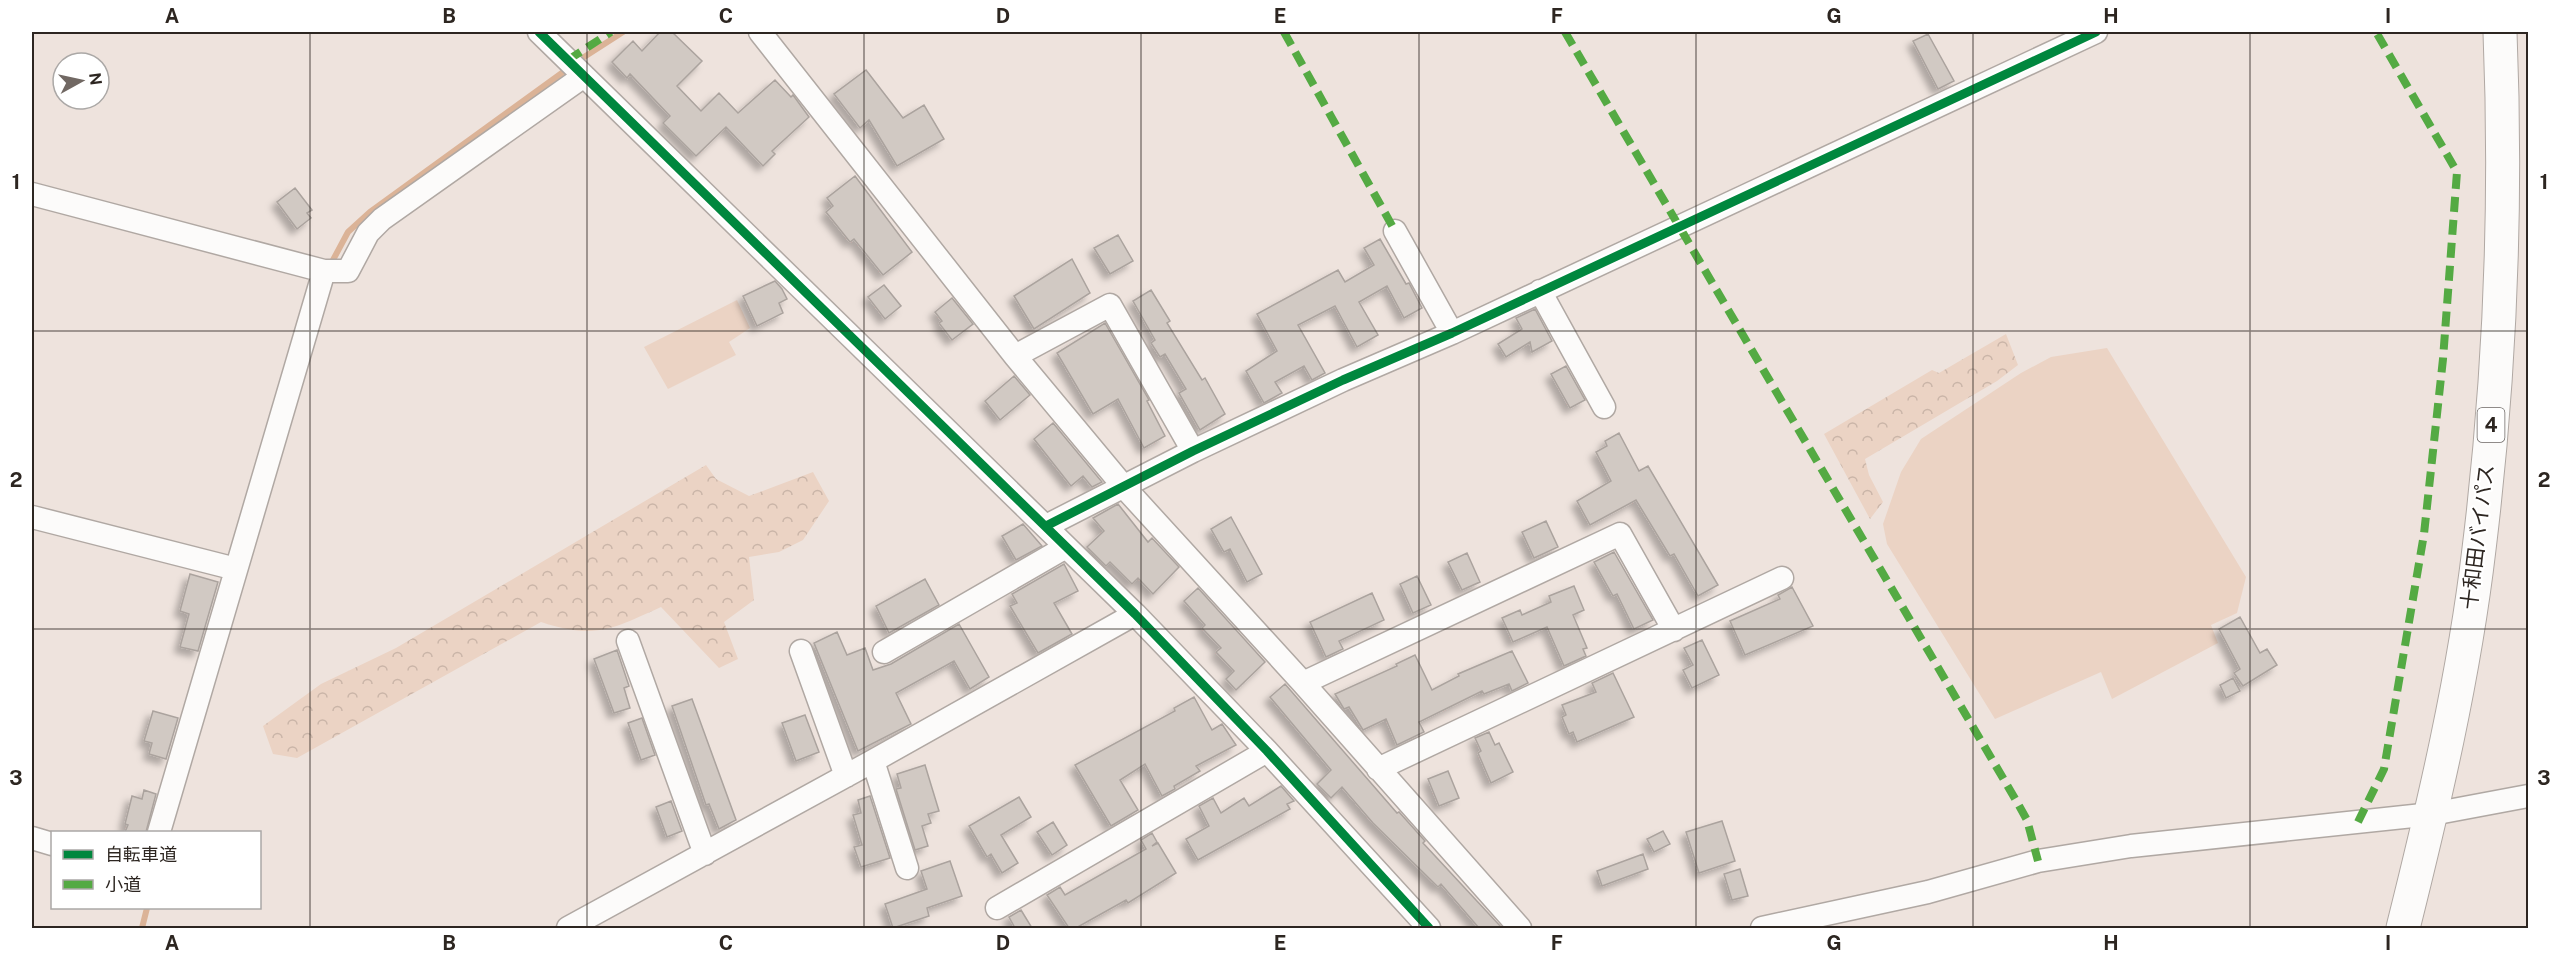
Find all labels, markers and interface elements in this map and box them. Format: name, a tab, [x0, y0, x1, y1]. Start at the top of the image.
text: A	[165, 4, 179, 28]
text: B	[442, 4, 456, 28]
text: C	[719, 4, 733, 28]
text: D	[996, 4, 1010, 28]
text: E	[1274, 4, 1286, 28]
text: F	[1551, 4, 1563, 28]
text: G	[1826, 4, 1842, 28]
text: H	[2103, 4, 2119, 28]
text: I	[2385, 4, 2391, 28]
north arrow	[51, 51, 111, 111]
text: N	[85, 71, 106, 87]
text: 1	[12, 170, 20, 194]
text: 1	[2540, 170, 2548, 194]
road number: 4	[2478, 408, 2504, 442]
street label: 十和田バイパス	[2456, 463, 2499, 611]
text: 2	[10, 468, 22, 492]
text: 2	[2538, 468, 2550, 492]
text: 3	[9, 766, 23, 790]
text: 3	[2537, 766, 2551, 790]
legend	[51, 831, 261, 909]
text: 自転車道	[105, 844, 177, 865]
text: 小道	[105, 874, 141, 895]
text: A	[165, 931, 179, 955]
text: B	[442, 931, 456, 955]
text: C	[719, 931, 733, 955]
text: D	[996, 931, 1010, 955]
text: E	[1274, 931, 1286, 955]
text: F	[1551, 931, 1563, 955]
text: G	[1826, 931, 1842, 955]
text: H	[2103, 931, 2119, 955]
text: I	[2385, 931, 2391, 955]

